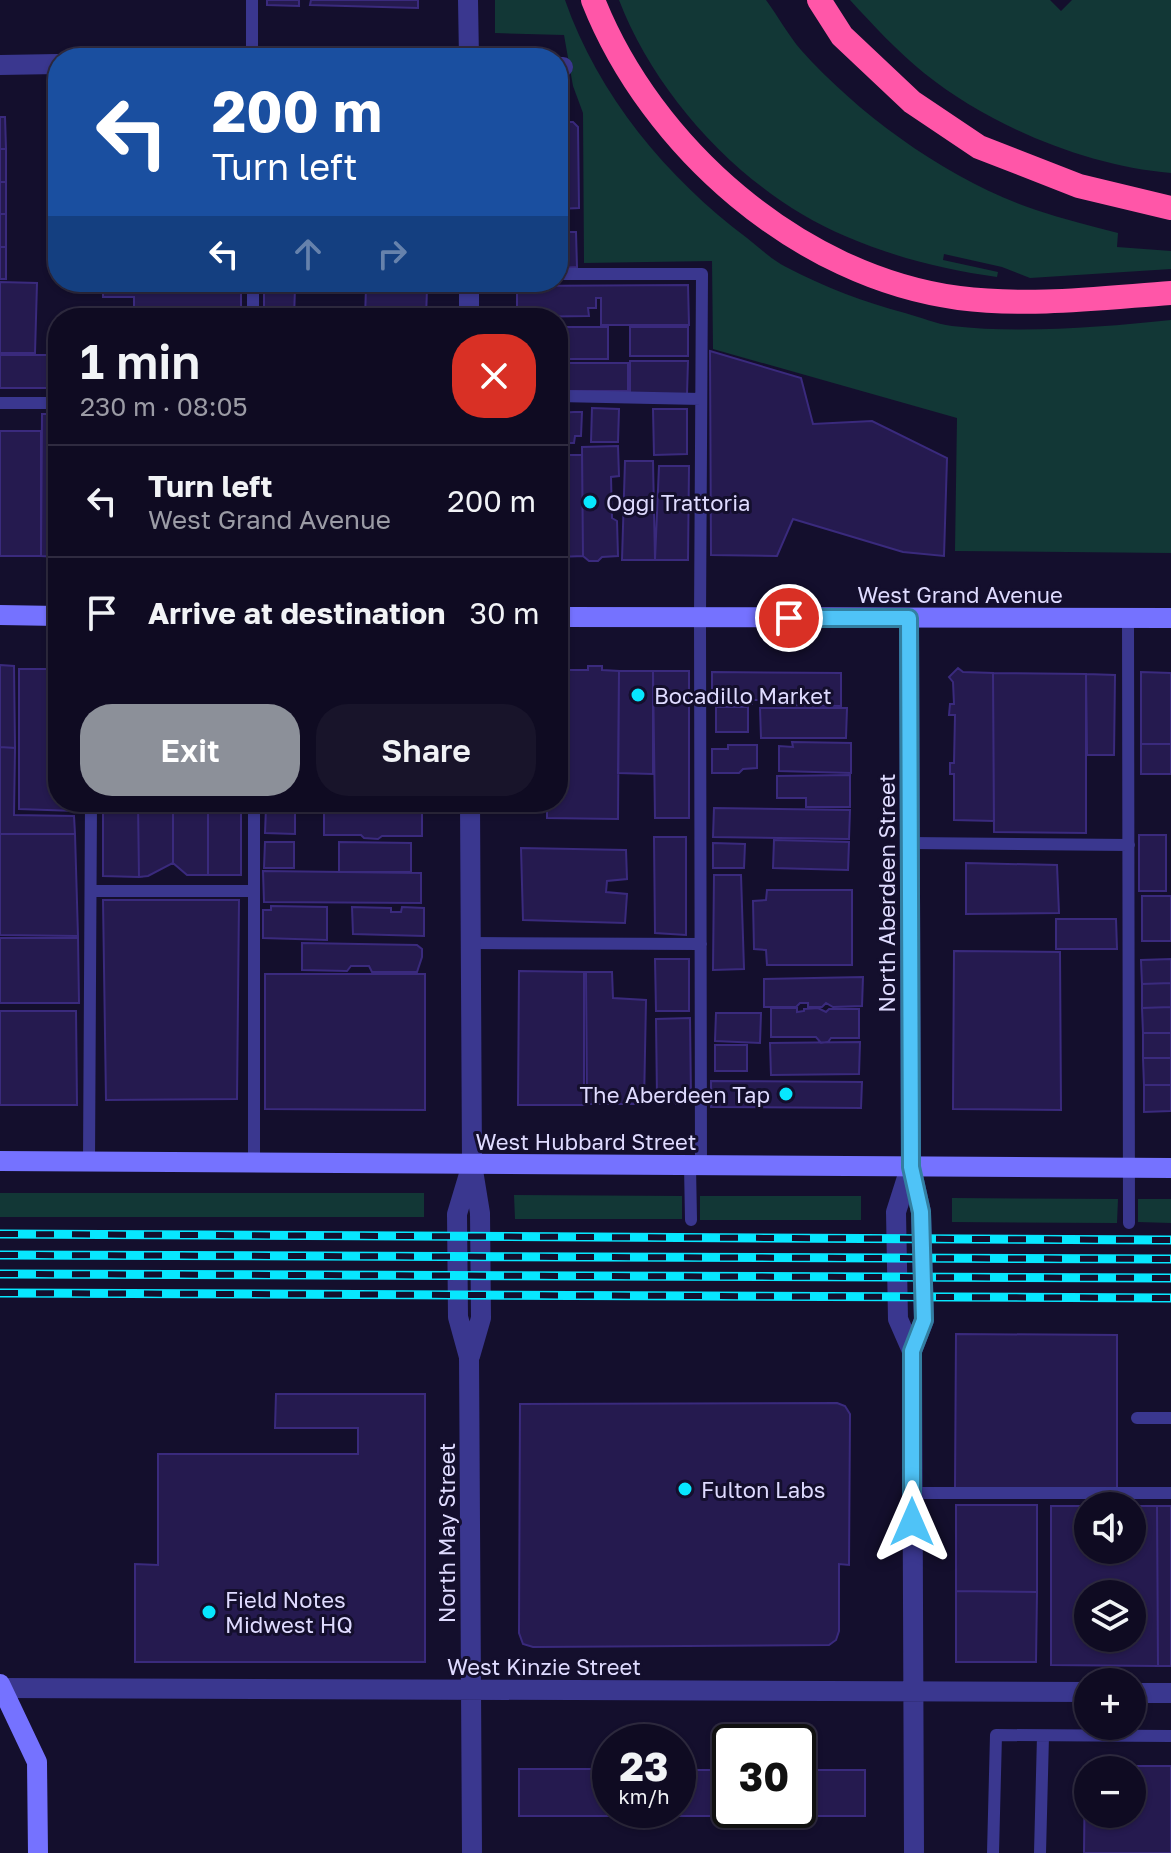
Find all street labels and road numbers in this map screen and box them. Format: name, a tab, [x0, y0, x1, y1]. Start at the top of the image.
street label: West Grand Avenue	[857, 581, 1063, 608]
street label: North Aberdeen Street	[873, 773, 900, 1013]
street label: West Hubbard Street	[476, 1128, 697, 1155]
street label: North May Street	[433, 1443, 460, 1623]
street label: West Kinzie Street	[447, 1653, 641, 1680]

